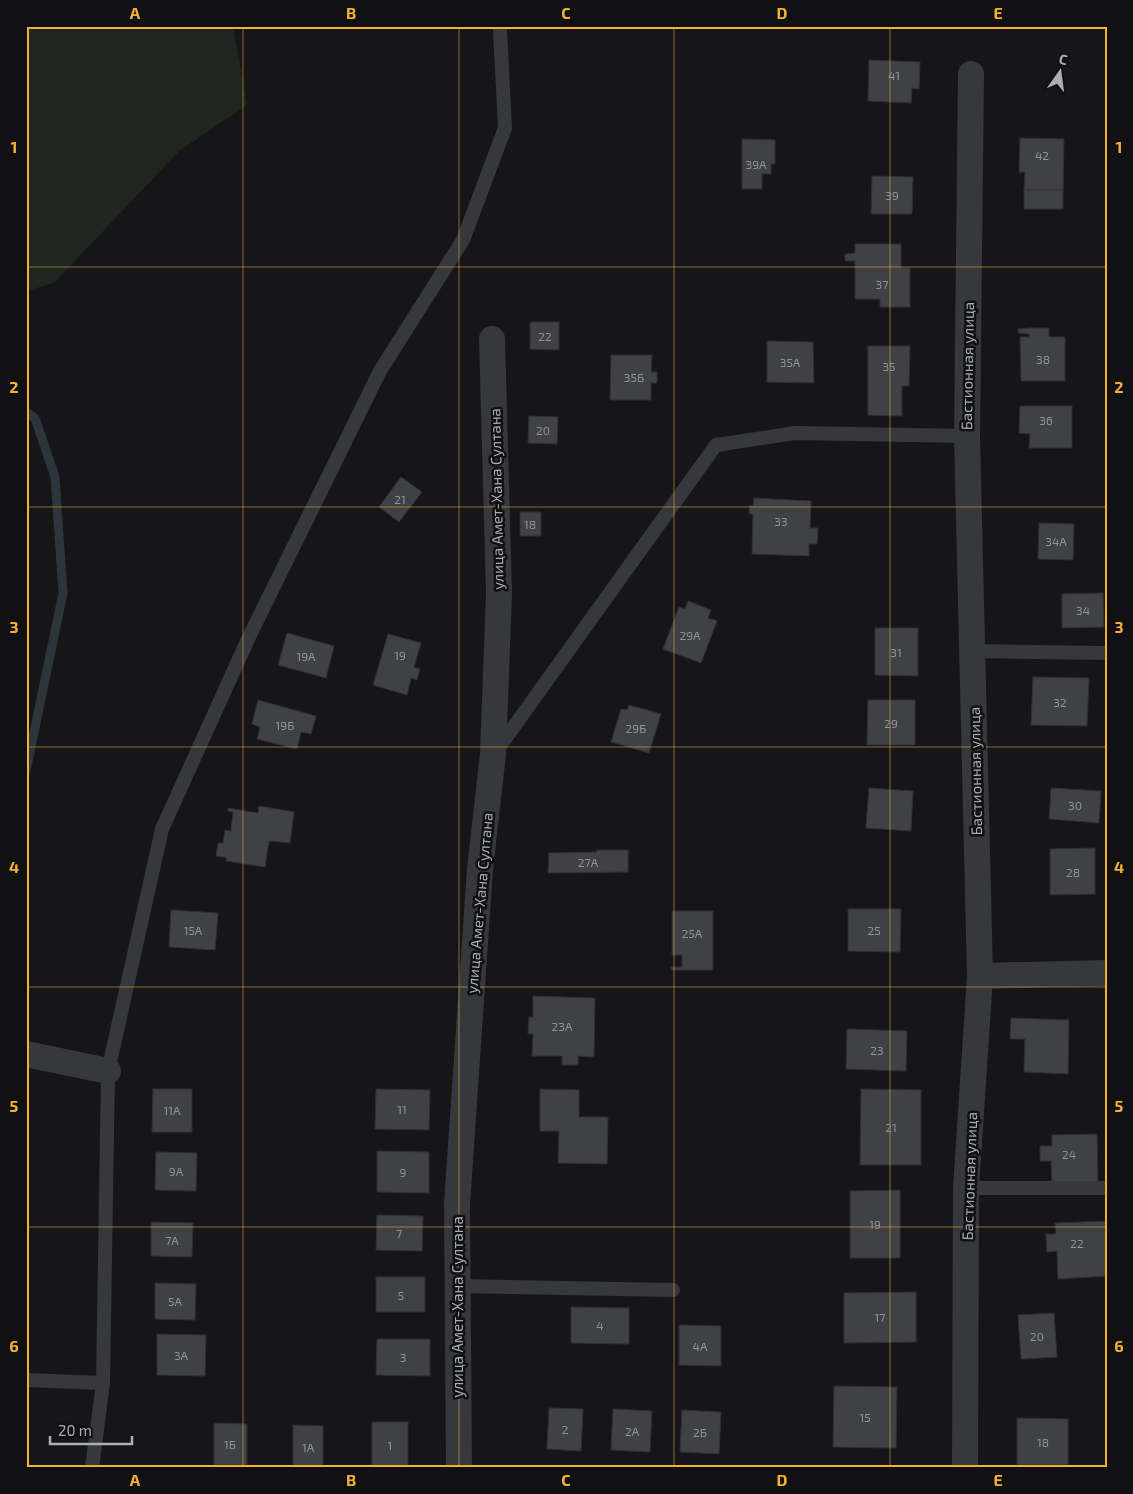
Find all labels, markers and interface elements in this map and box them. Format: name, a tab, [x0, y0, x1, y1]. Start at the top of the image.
text: A	[130, 3, 141, 22]
text: B	[346, 3, 356, 22]
text: C	[561, 3, 571, 22]
text: D	[777, 3, 788, 22]
text: E	[993, 3, 1003, 22]
north arrow	[1036, 48, 1086, 98]
text: С	[1057, 50, 1069, 68]
house number: 41	[888, 68, 900, 82]
text: 1	[11, 137, 17, 156]
text: 1	[1116, 137, 1122, 156]
house number: 42	[1035, 148, 1049, 162]
house number: 39А	[745, 157, 767, 171]
house number: 39	[885, 188, 899, 202]
house number: 37	[876, 277, 888, 291]
street label: Бастионная улица	[957, 302, 978, 430]
house number: 22	[538, 329, 552, 343]
house number: 38	[1036, 352, 1050, 366]
house number: 35А	[780, 355, 801, 369]
house number: 35	[882, 359, 896, 373]
house number: 35Б	[624, 370, 644, 384]
text: 2	[9, 377, 19, 396]
text: 2	[1114, 377, 1124, 396]
street label: улица Амет-Хана Султана	[485, 408, 508, 590]
house number: 36	[1039, 413, 1053, 427]
house number: 20	[536, 423, 550, 437]
house number: 21	[394, 492, 406, 506]
house number: 33	[774, 514, 788, 528]
house number: 18	[524, 517, 536, 531]
house number: 34А	[1045, 534, 1067, 548]
house number: 34	[1076, 603, 1090, 617]
text: 3	[9, 617, 19, 636]
text: 3	[1114, 617, 1124, 636]
house number: 29А	[679, 628, 701, 642]
house number: 31	[890, 645, 902, 659]
house number: 19	[394, 648, 406, 662]
house number: 19А	[296, 649, 316, 663]
house number: 32	[1053, 695, 1067, 709]
street label: Бастионная улица	[965, 707, 986, 835]
house number: 29	[884, 716, 898, 730]
house number: 19Б	[276, 718, 294, 732]
house number: 29Б	[626, 721, 646, 735]
house number: 30	[1068, 798, 1082, 812]
street label: улица Амет-Хана Султана	[462, 812, 497, 994]
house number: 27А	[578, 855, 599, 869]
text: 4	[9, 857, 19, 876]
text: 4	[1114, 857, 1124, 876]
house number: 28	[1066, 865, 1080, 879]
house number: 15А	[184, 923, 203, 937]
house number: 25	[867, 923, 881, 937]
house number: 25А	[682, 926, 703, 940]
house number: 23А	[552, 1019, 573, 1033]
house number: 23	[870, 1043, 884, 1057]
text: 5	[10, 1096, 19, 1115]
text: 5	[1115, 1096, 1124, 1115]
house number: 11	[397, 1102, 407, 1116]
house number: 11А	[163, 1103, 181, 1117]
street label: Бастионная улица	[958, 1111, 981, 1241]
house number: 21	[885, 1120, 897, 1134]
house number: 24	[1062, 1147, 1076, 1161]
house number: 9А	[169, 1164, 184, 1178]
house number: 9	[400, 1165, 407, 1179]
street label: улица Амет-Хана Султана	[448, 1216, 467, 1398]
house number: 19	[869, 1217, 881, 1231]
house number: 7	[396, 1226, 402, 1240]
house number: 7А	[165, 1233, 179, 1247]
house number: 22	[1070, 1236, 1084, 1250]
house number: 5	[398, 1288, 404, 1302]
house number: 5А	[168, 1294, 182, 1308]
house number: 17	[875, 1310, 885, 1324]
house number: 4	[596, 1318, 604, 1332]
house number: 20	[1030, 1329, 1044, 1343]
text: 6	[9, 1336, 19, 1355]
text: 6	[1114, 1336, 1124, 1355]
house number: 4А	[693, 1339, 708, 1353]
house number: 3А	[174, 1348, 189, 1362]
house number: 3	[400, 1350, 406, 1364]
house number: 15	[859, 1410, 871, 1424]
scale bar	[50, 1414, 132, 1446]
text: 20 m	[58, 1421, 92, 1439]
house number: 2	[562, 1422, 569, 1436]
house number: 2А	[625, 1424, 640, 1438]
house number: 2Б	[693, 1425, 707, 1439]
house number: 18	[1037, 1435, 1049, 1449]
house number: 1Б	[224, 1437, 236, 1451]
house number: 1	[388, 1438, 392, 1452]
house number: 1А	[302, 1440, 315, 1454]
text: A	[130, 1470, 141, 1489]
text: B	[346, 1470, 356, 1489]
text: C	[561, 1470, 571, 1489]
text: D	[777, 1470, 788, 1489]
text: E	[993, 1470, 1003, 1489]

